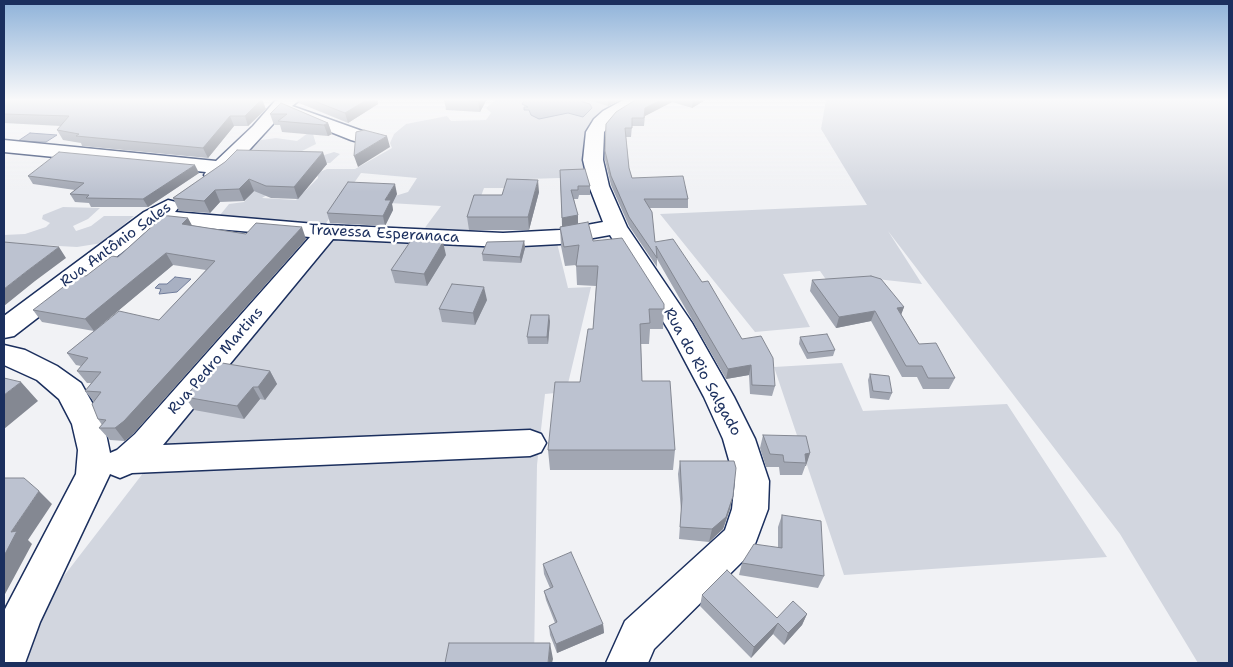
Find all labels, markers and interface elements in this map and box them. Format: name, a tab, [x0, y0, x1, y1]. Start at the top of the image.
street label: Rua Antônio Sales	[57, 199, 175, 291]
street label: Travessa Esperanaca	[308, 221, 460, 247]
street label: Rua Pedro Martins	[165, 304, 267, 418]
street label: Rua do Rio Salgado	[659, 305, 745, 439]

